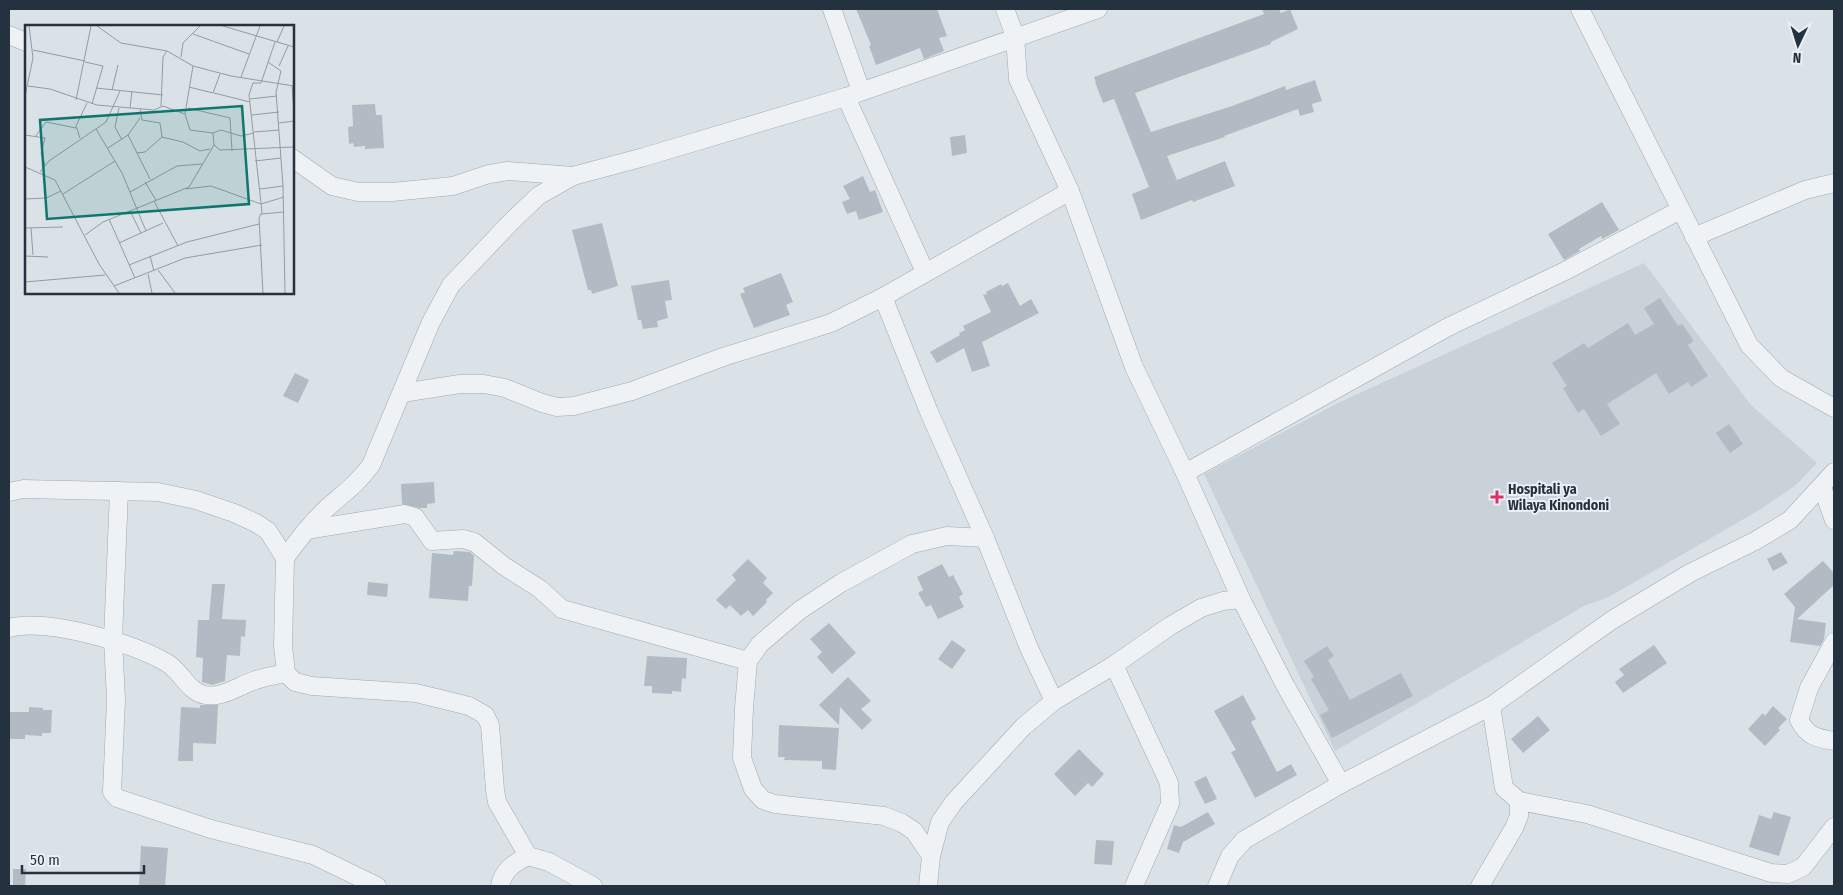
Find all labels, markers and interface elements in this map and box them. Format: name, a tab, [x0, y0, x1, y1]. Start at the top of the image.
north arrow	[1773, 20, 1823, 70]
inset map	[25, 25, 294, 294]
text: N	[1792, 49, 1802, 66]
place label: Hospitali ya Wilaya Kinondoni	[1508, 481, 1610, 514]
marker: Hospitali ya Wilaya Kinondoni	[1490, 490, 1504, 504]
scale bar	[22, 842, 145, 874]
text: 50 m	[30, 851, 60, 869]

